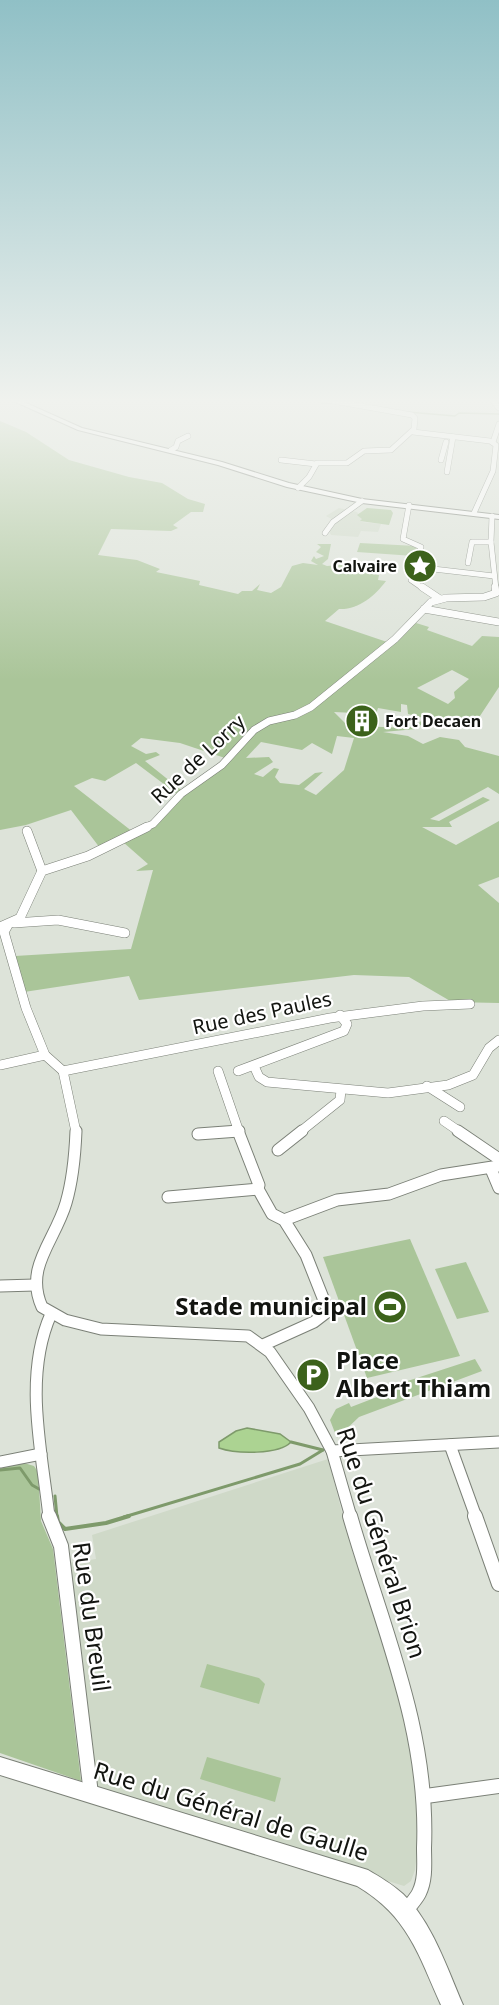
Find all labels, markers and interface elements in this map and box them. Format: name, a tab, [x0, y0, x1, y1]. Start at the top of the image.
place icon: Calvaire	[402, 548, 438, 584]
place label: Calvaire	[332, 555, 397, 577]
building icon: Fort Decaen	[344, 703, 380, 739]
street label: Rue de Lorry	[145, 708, 251, 809]
place label: Fort Decaen	[385, 710, 481, 732]
street label: Rue des Paules	[190, 985, 334, 1040]
place label: Stade municipal	[175, 1289, 367, 1322]
sports icon: Stade municipal	[372, 1289, 408, 1325]
place label: Place Albert Thiam	[336, 1343, 491, 1404]
parking icon: Place Albert Thiam	[295, 1357, 331, 1393]
street label: Rue du Général Brion	[329, 1423, 435, 1662]
street label: Rue du Breuil	[66, 1540, 119, 1694]
street label: Rue du Général de Gaulle	[90, 1753, 373, 1868]

